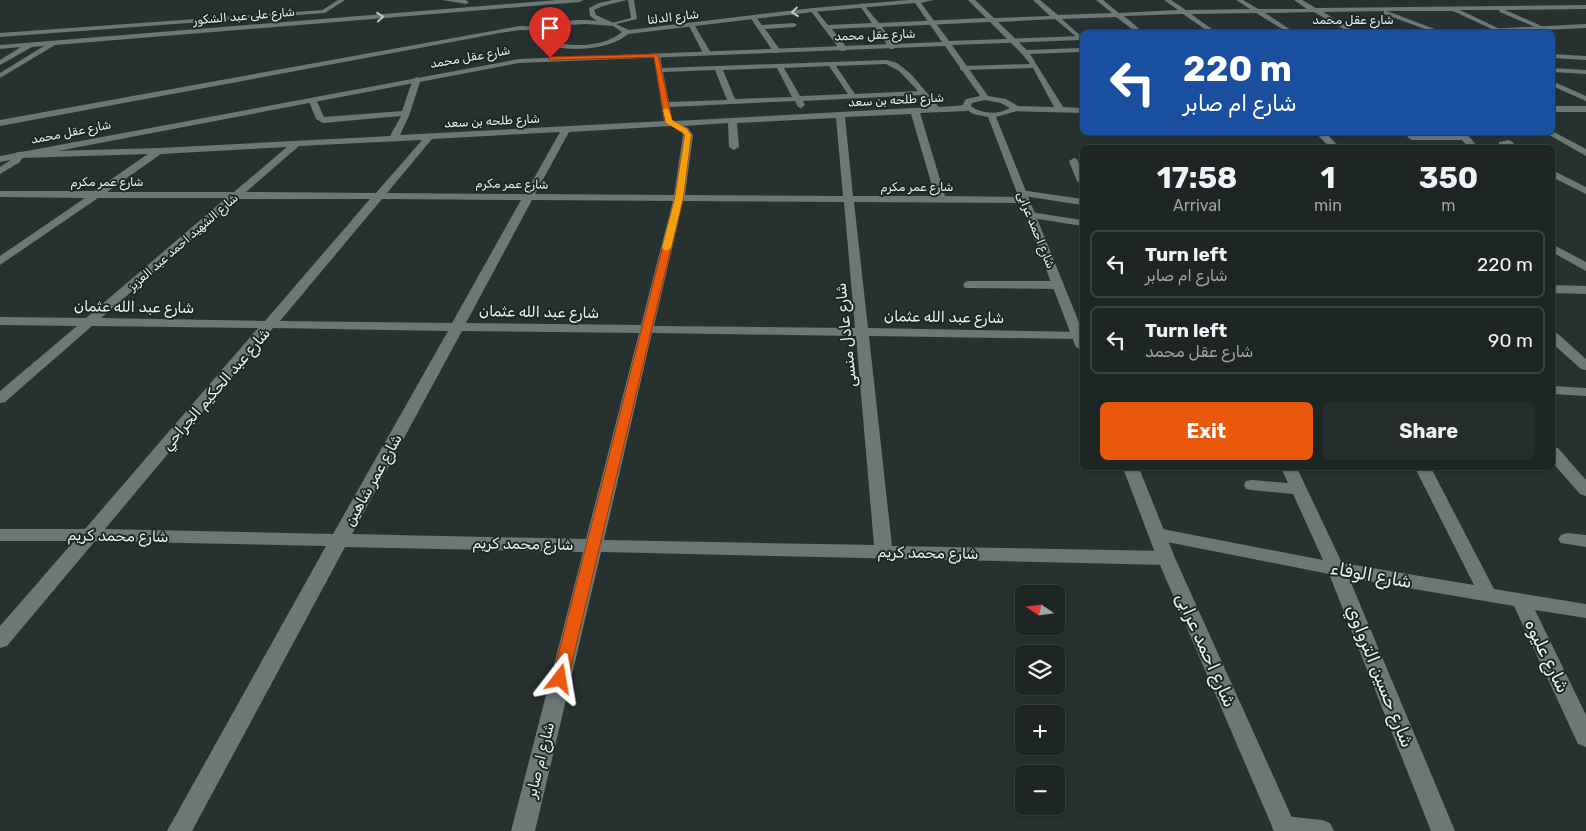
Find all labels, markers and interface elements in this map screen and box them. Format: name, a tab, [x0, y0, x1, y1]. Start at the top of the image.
street label: شارع على عبد الشكور	[192, 5, 296, 30]
one-way arrow	[791, 6, 799, 17]
pin	[529, 7, 571, 58]
street label: شارع الدلتا	[646, 7, 700, 29]
one-way arrow	[376, 11, 384, 22]
street label: شارع عقل محمد	[1312, 13, 1394, 29]
icon: arrive	[536, 14, 564, 42]
street label: شارع عقل محمد	[834, 27, 916, 45]
street label: شارع عقل محمد	[429, 43, 512, 73]
text: 220 m	[1183, 48, 1292, 90]
icon: left	[1100, 50, 1165, 115]
street label: شارع طلحه بن سعد	[848, 90, 944, 111]
text: شارع ام صابر	[1183, 90, 1297, 117]
street label: شارع طلحه بن سعد	[444, 111, 540, 132]
street label: شارع عقل محمد	[30, 117, 113, 149]
text: 17:58	[1157, 160, 1237, 196]
text: 1	[1321, 160, 1335, 196]
text: 350	[1419, 160, 1478, 196]
street label: شارع عمر مكرم	[70, 175, 144, 191]
street label: شارع عمر مكرم	[475, 176, 549, 194]
street label: شارع عمر مكرم	[880, 180, 954, 196]
street label: شارع احمد عرابى	[1012, 189, 1058, 271]
street label: شارع الشهيد احمد عبد العزيز	[125, 191, 242, 296]
text: Arrival	[1173, 196, 1221, 215]
text: min	[1314, 196, 1342, 215]
text: m	[1441, 196, 1456, 215]
text: Turn left	[1145, 243, 1227, 266]
icon: left	[1102, 250, 1130, 278]
text: 220 m	[1477, 253, 1533, 276]
text: شارع ام صابر	[1145, 266, 1228, 285]
street label: شارع عادل منسى	[832, 282, 862, 388]
street label: شارع عبد الله عثمان	[74, 297, 194, 319]
street label: شارع عبد الله عثمان	[479, 302, 599, 324]
street label: شارع عبد الله عثمان	[884, 307, 1004, 329]
text: Turn left	[1145, 319, 1227, 342]
street label: شارع عبد الحكيم الجراحي	[158, 324, 276, 456]
icon: left	[1102, 326, 1130, 354]
text: 90 m	[1488, 329, 1533, 352]
text: شارع عقل محمد	[1145, 342, 1253, 361]
button: Exit	[1100, 402, 1313, 460]
button: Share	[1323, 402, 1535, 460]
street label: شارع عمر شاهين	[340, 431, 407, 530]
street label: شارع محمد كريم	[67, 526, 169, 548]
street label: شارع محمد كريم	[472, 534, 574, 556]
street label: شارع محمد كريم	[877, 543, 979, 565]
street label: شارع الوفاء	[1328, 557, 1414, 594]
north arrow	[1015, 585, 1065, 635]
map controls	[1015, 585, 1065, 815]
street label: شارع احمد عرابى	[1170, 589, 1241, 711]
street label: شارع حسين الترواوي	[1340, 601, 1419, 751]
street label: شارع عليوه	[1519, 616, 1574, 697]
button: layers	[1015, 645, 1065, 695]
position arrow	[533, 652, 585, 704]
button: +	[1015, 705, 1065, 755]
street label: شارع ام صابر	[522, 720, 560, 801]
button: −	[1015, 765, 1065, 815]

